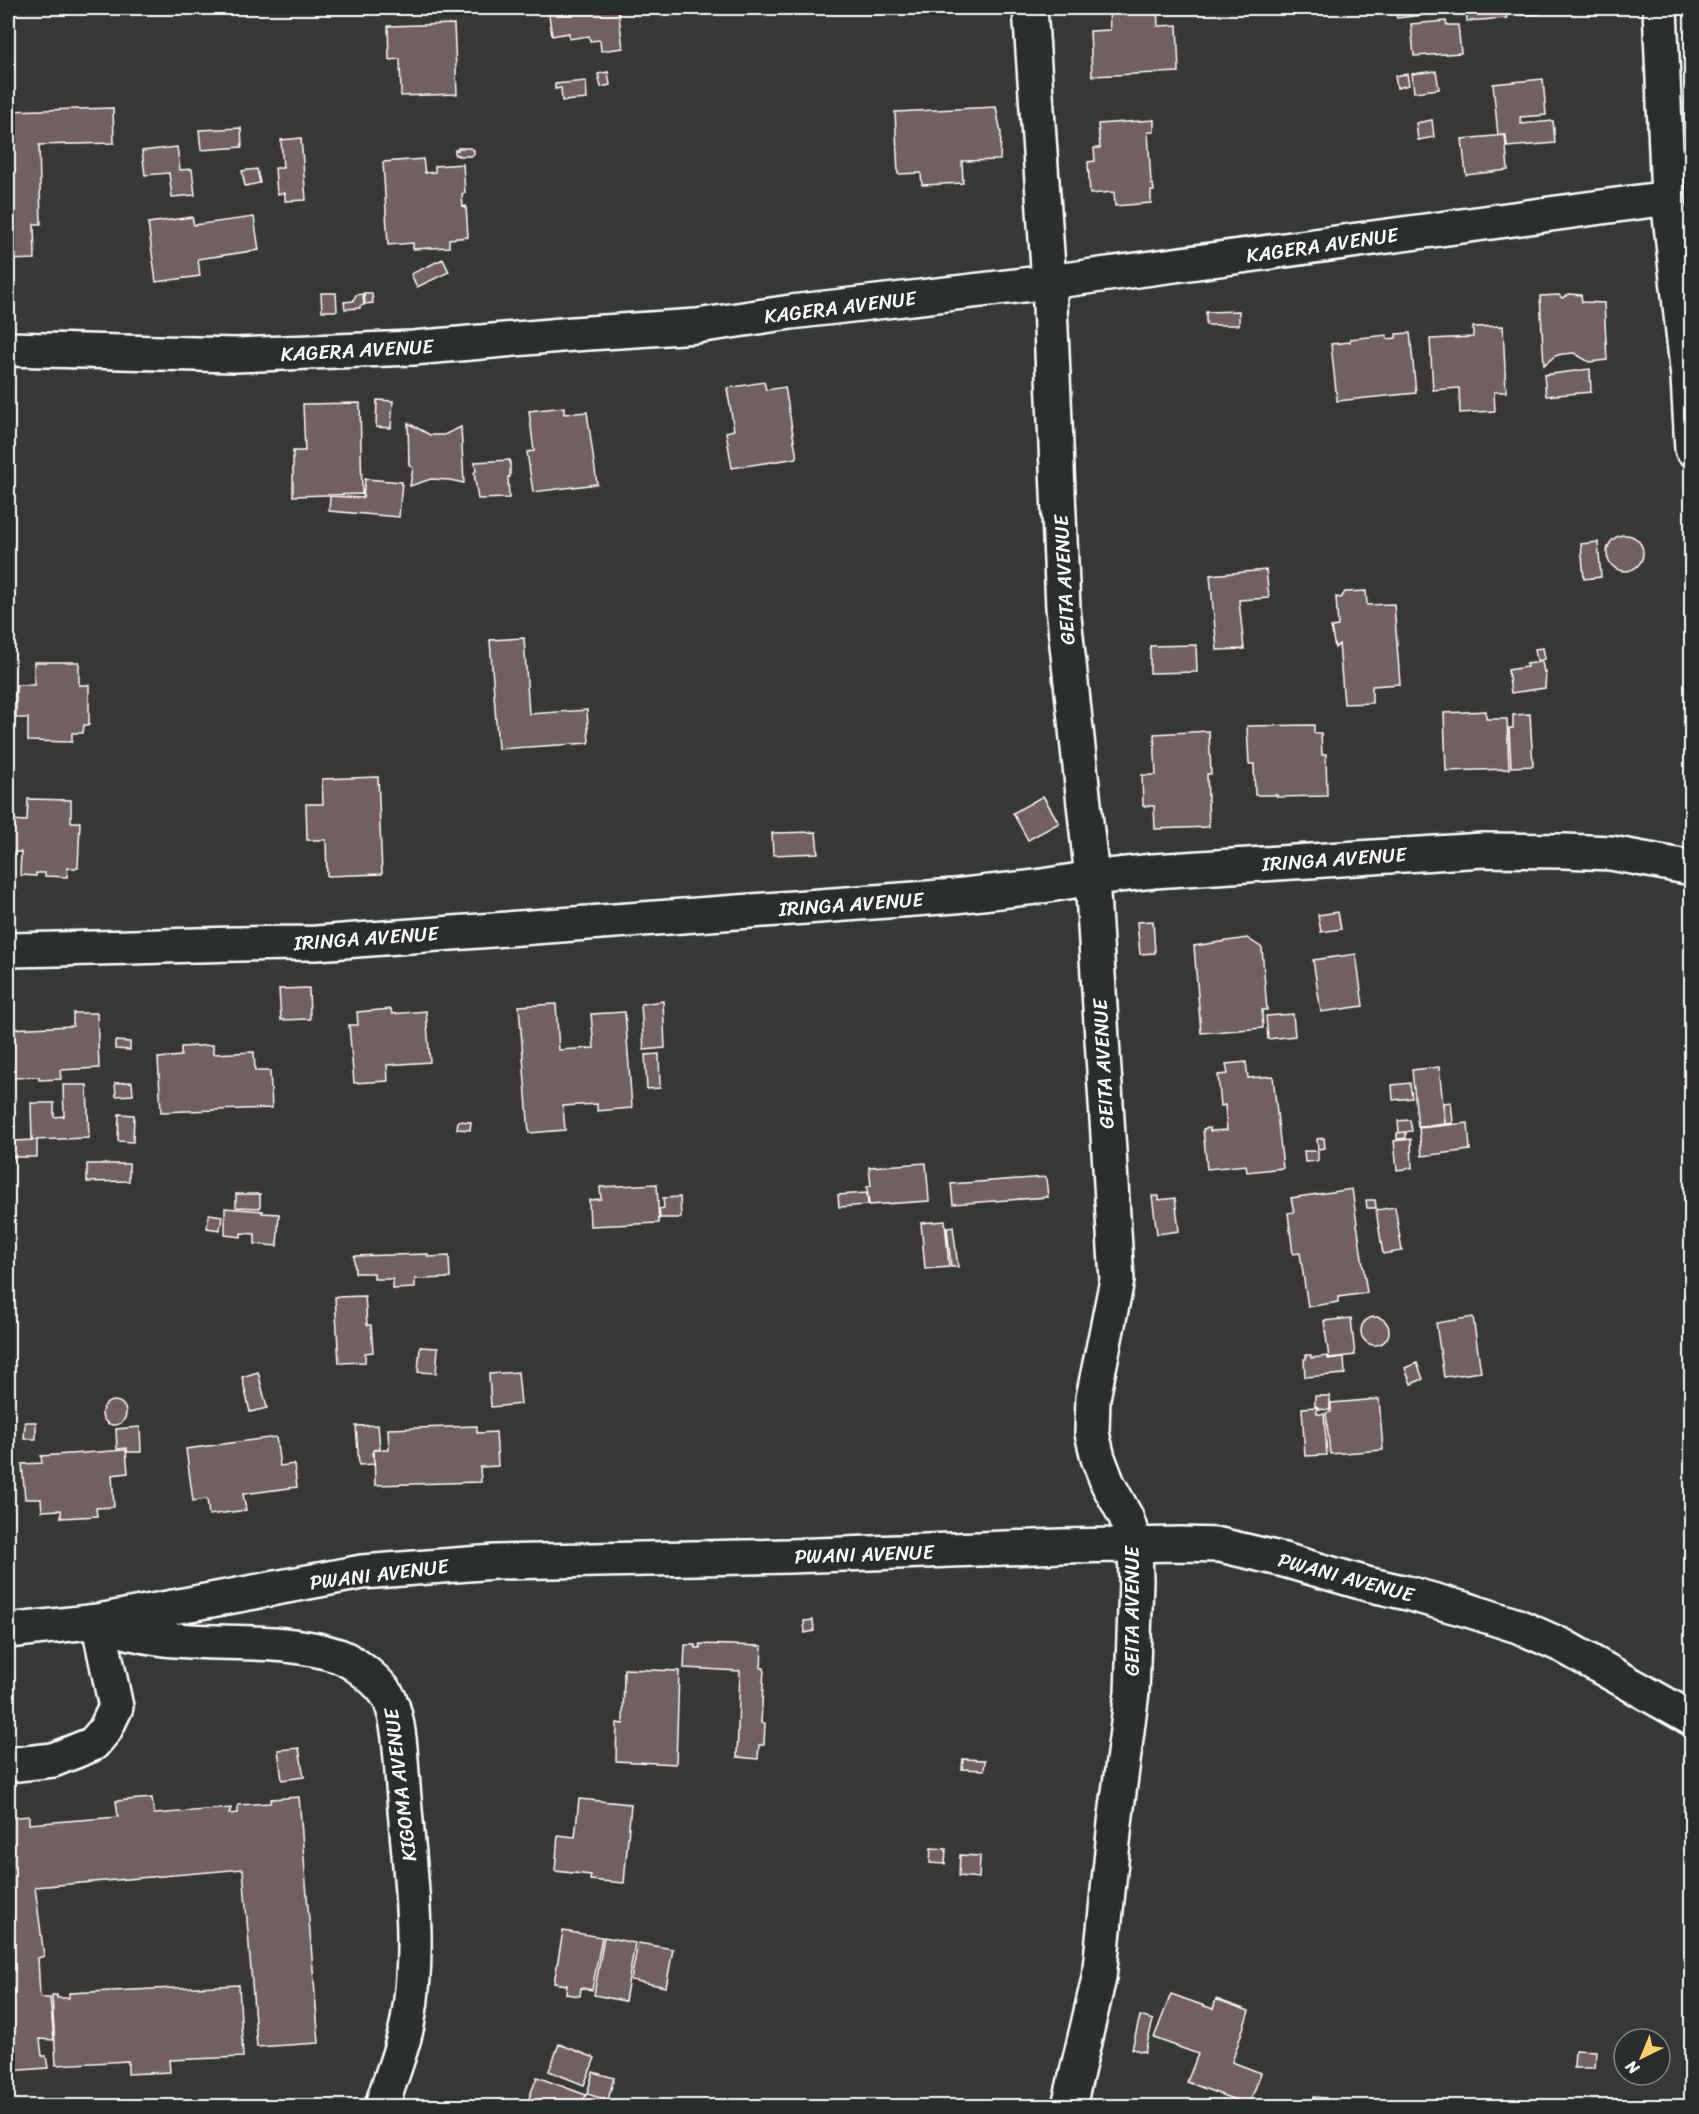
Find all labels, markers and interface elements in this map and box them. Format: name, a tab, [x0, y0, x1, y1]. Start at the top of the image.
street label: KAGERA AVENUE	[1244, 217, 1402, 273]
street label: KAGERA AVENUE	[762, 281, 920, 334]
street label: KAGERA AVENUE	[280, 329, 436, 372]
street label: GEITA AVENUE	[1044, 512, 1085, 646]
street label: IRINGA AVENUE	[1260, 837, 1409, 882]
street label: IRINGA AVENUE	[777, 882, 926, 927]
street label: IRINGA AVENUE	[292, 916, 441, 961]
street label: GEITA AVENUE	[1083, 996, 1124, 1130]
street label: PWANI AVENUE	[794, 1535, 936, 1574]
street label: PWANI AVENUE	[1274, 1543, 1419, 1613]
street label: GEITA AVENUE	[1115, 1544, 1150, 1676]
street label: PWANI AVENUE	[308, 1548, 452, 1600]
street label: KIGOMA AVENUE	[374, 1705, 427, 1863]
north arrow	[1612, 2027, 1672, 2087]
text: N	[1618, 2053, 1647, 2083]

